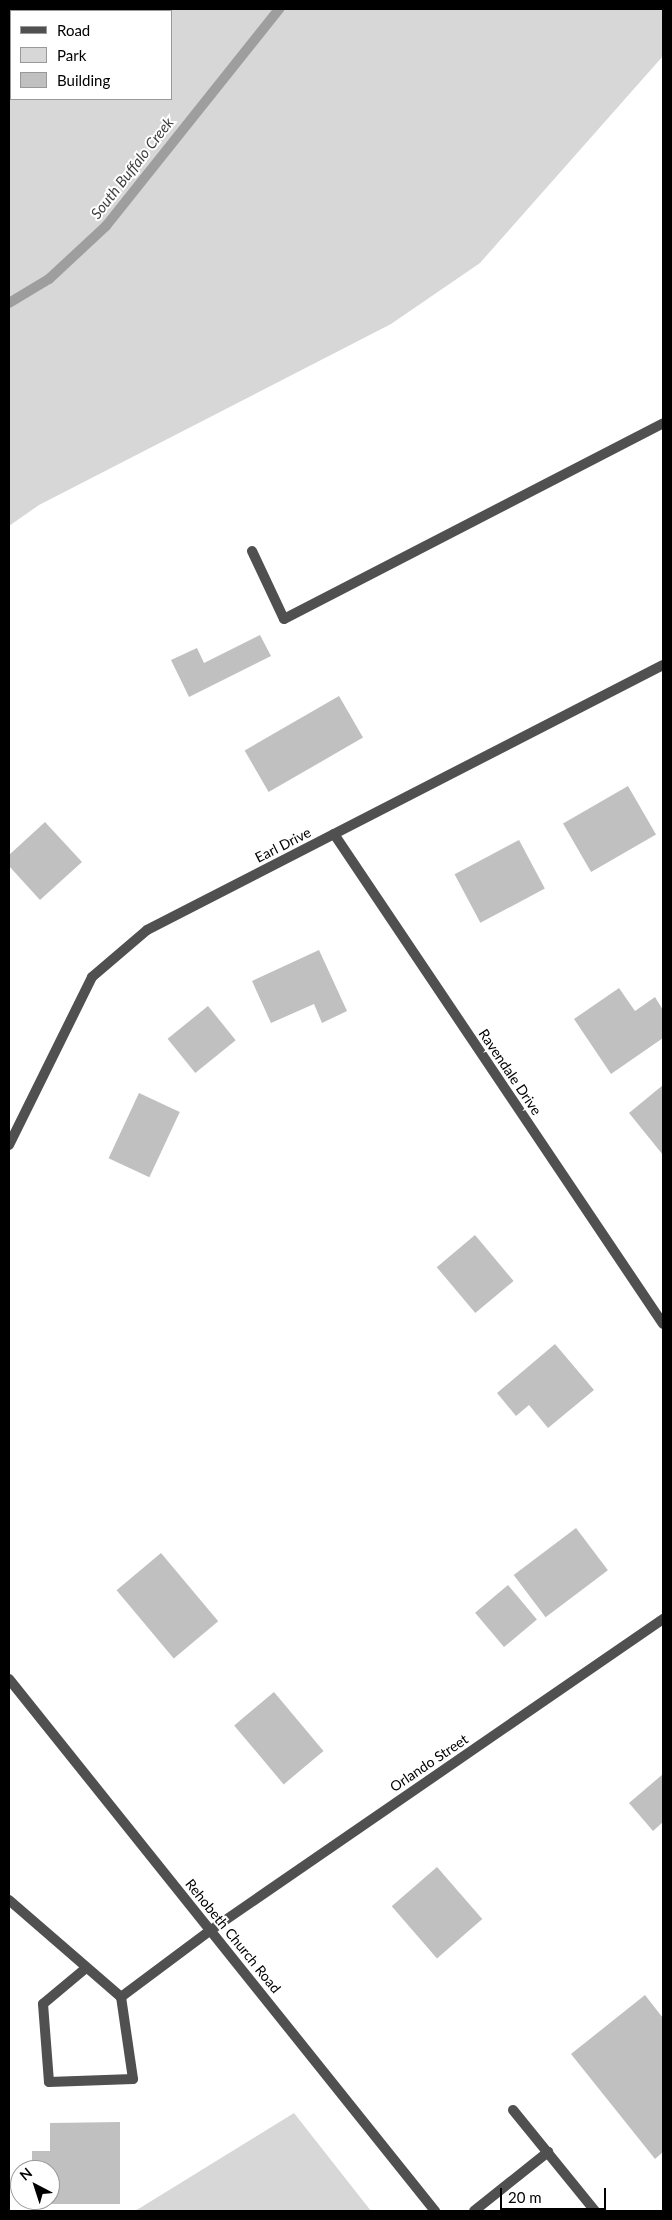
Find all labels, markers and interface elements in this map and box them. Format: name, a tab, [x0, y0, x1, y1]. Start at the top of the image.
legend	[10, 10, 172, 100]
text: Road	[57, 21, 90, 39]
text: Park	[57, 46, 86, 64]
text: Building	[57, 71, 110, 89]
water label: South Buffalo Creek	[87, 114, 177, 222]
street label: Earl Drive	[252, 824, 314, 866]
street label: Ravendale Drive	[475, 1026, 545, 1118]
street label: Orlando Street	[387, 1731, 471, 1795]
street label: Rehobeth Church Road	[182, 1876, 284, 1996]
north arrow	[10, 2160, 60, 2210]
text: N	[16, 2164, 35, 2184]
scale bar	[502, 2178, 608, 2210]
text: 20 m	[508, 2188, 542, 2206]

